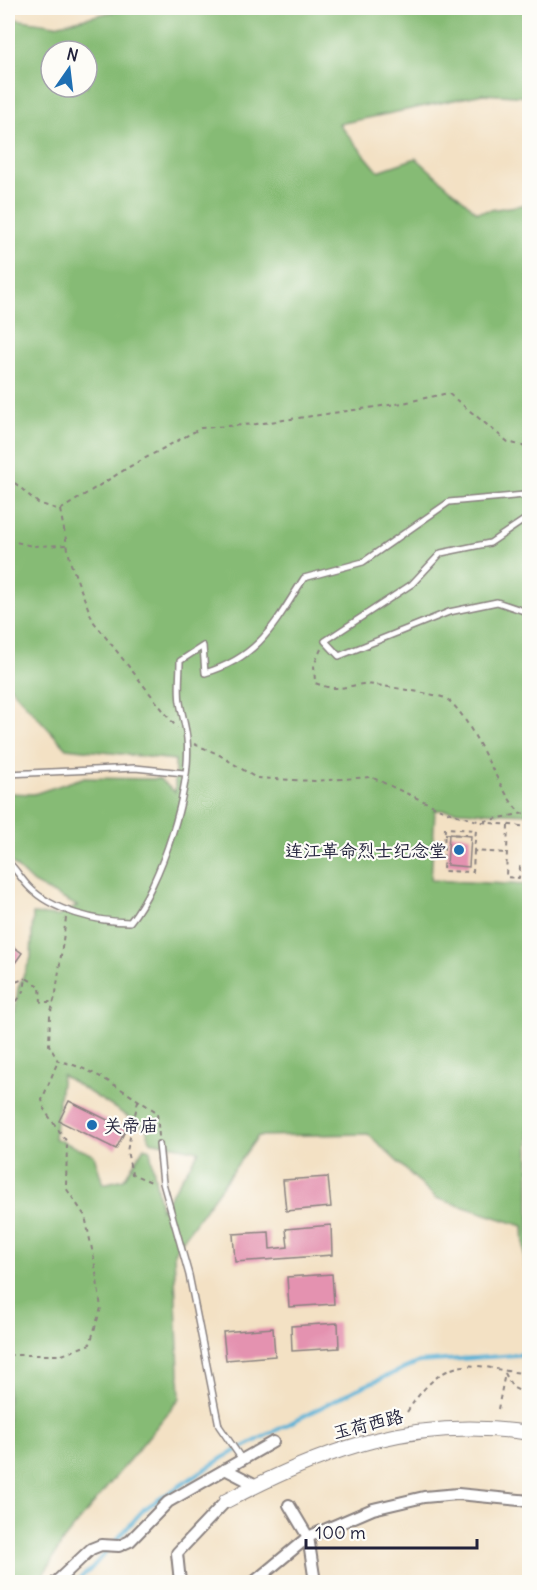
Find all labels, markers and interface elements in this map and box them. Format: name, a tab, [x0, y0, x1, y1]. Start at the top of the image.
north arrow	[39, 39, 99, 99]
text: N	[65, 43, 80, 65]
place label: 连江革命烈士纪念堂	[285, 839, 447, 862]
marker: 连江革命烈士纪念堂	[452, 843, 466, 857]
place label: 关帝庙	[104, 1114, 158, 1137]
marker: 关帝庙	[85, 1118, 99, 1132]
street label: 玉荷西路	[330, 1404, 406, 1444]
scale bar	[306, 1512, 477, 1550]
text: 100 m	[315, 1521, 366, 1544]

